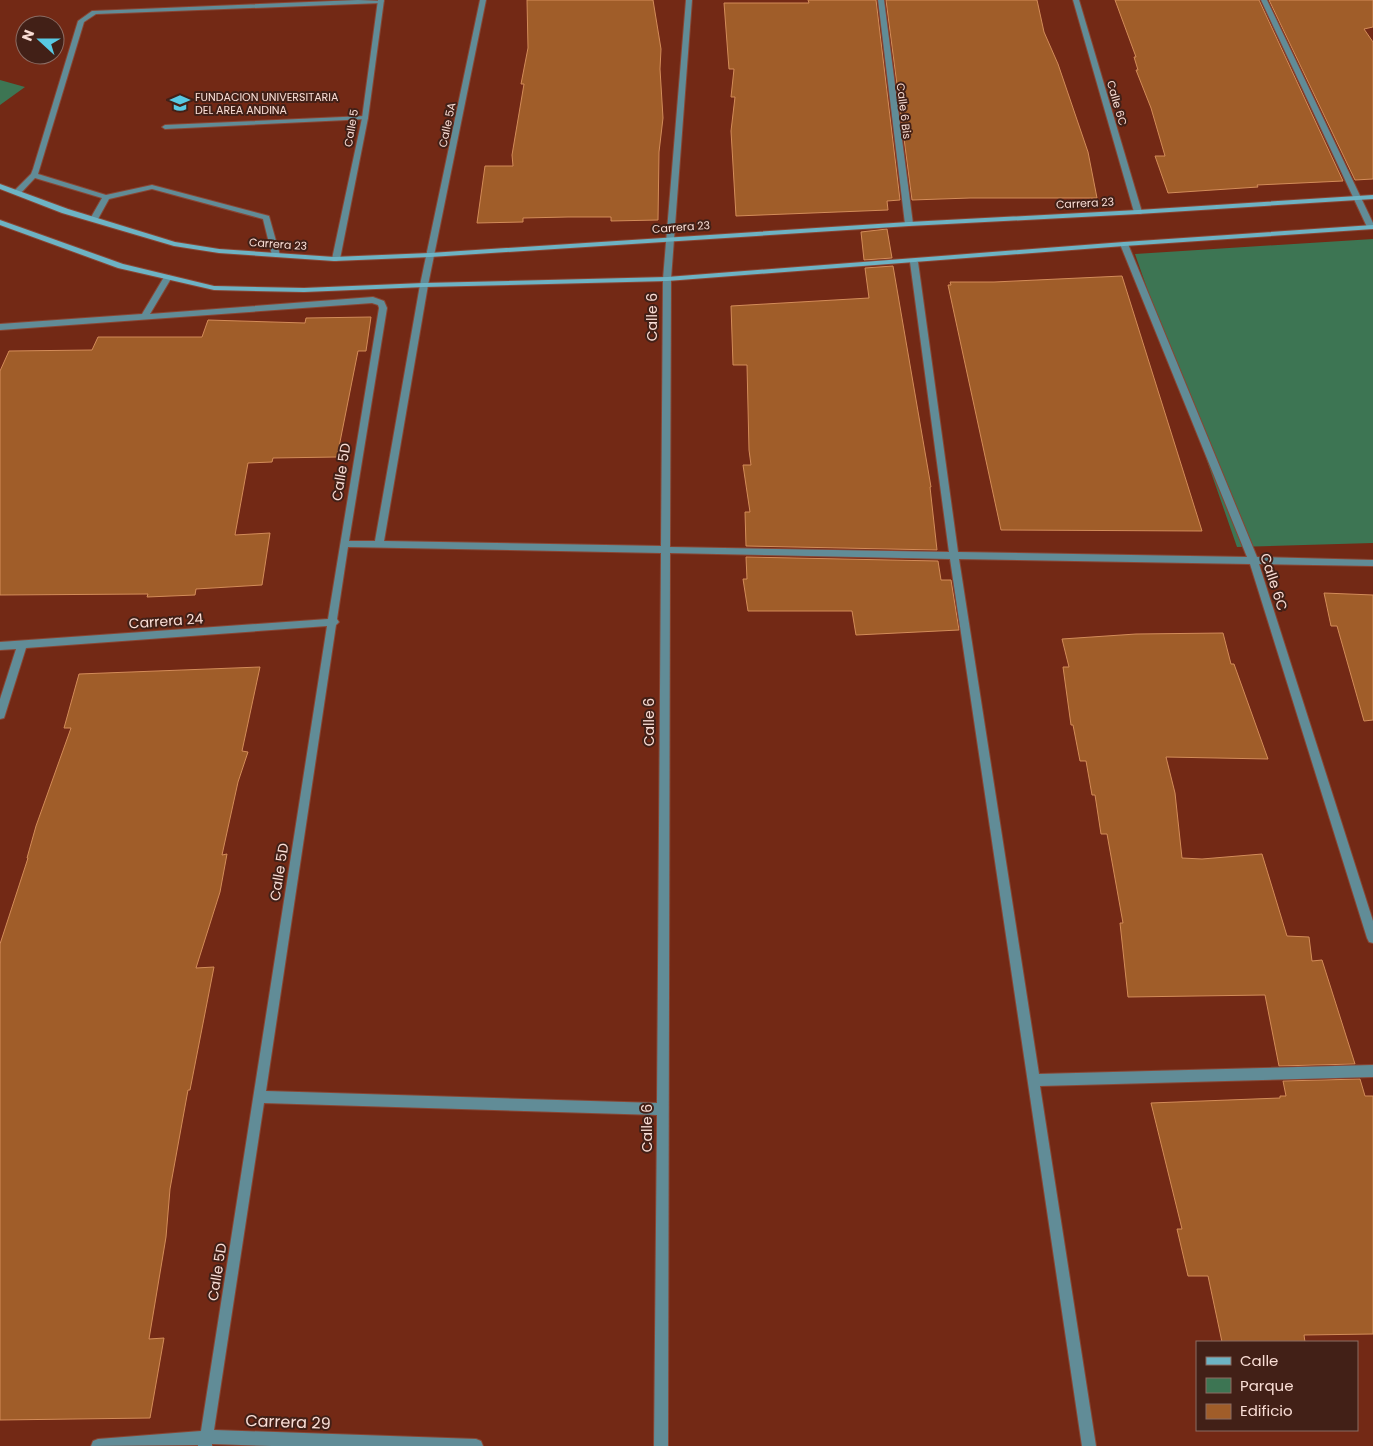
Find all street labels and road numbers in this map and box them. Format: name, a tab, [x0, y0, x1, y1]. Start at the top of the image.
street label: Calle 6C	[1103, 78, 1131, 128]
street label: Calle 6 Bis	[893, 82, 915, 140]
street label: Calle 5A	[434, 101, 460, 149]
street label: Calle 5	[340, 108, 362, 148]
street label: Carrera 23	[1056, 193, 1114, 213]
street label: Carrera 23	[651, 217, 711, 237]
street label: Carrera 23	[248, 234, 308, 254]
street label: Calle 6	[642, 293, 662, 341]
street label: Calle 5D	[327, 442, 355, 502]
street label: Calle 6C	[1255, 551, 1293, 613]
street label: Carrera 24	[128, 608, 204, 634]
street label: Calle 6	[639, 698, 659, 746]
street label: Calle 5D	[265, 842, 293, 902]
street label: Calle 6	[637, 1104, 657, 1152]
street label: Calle 5D	[203, 1242, 231, 1302]
street label: Carrera 29	[245, 1409, 331, 1435]

